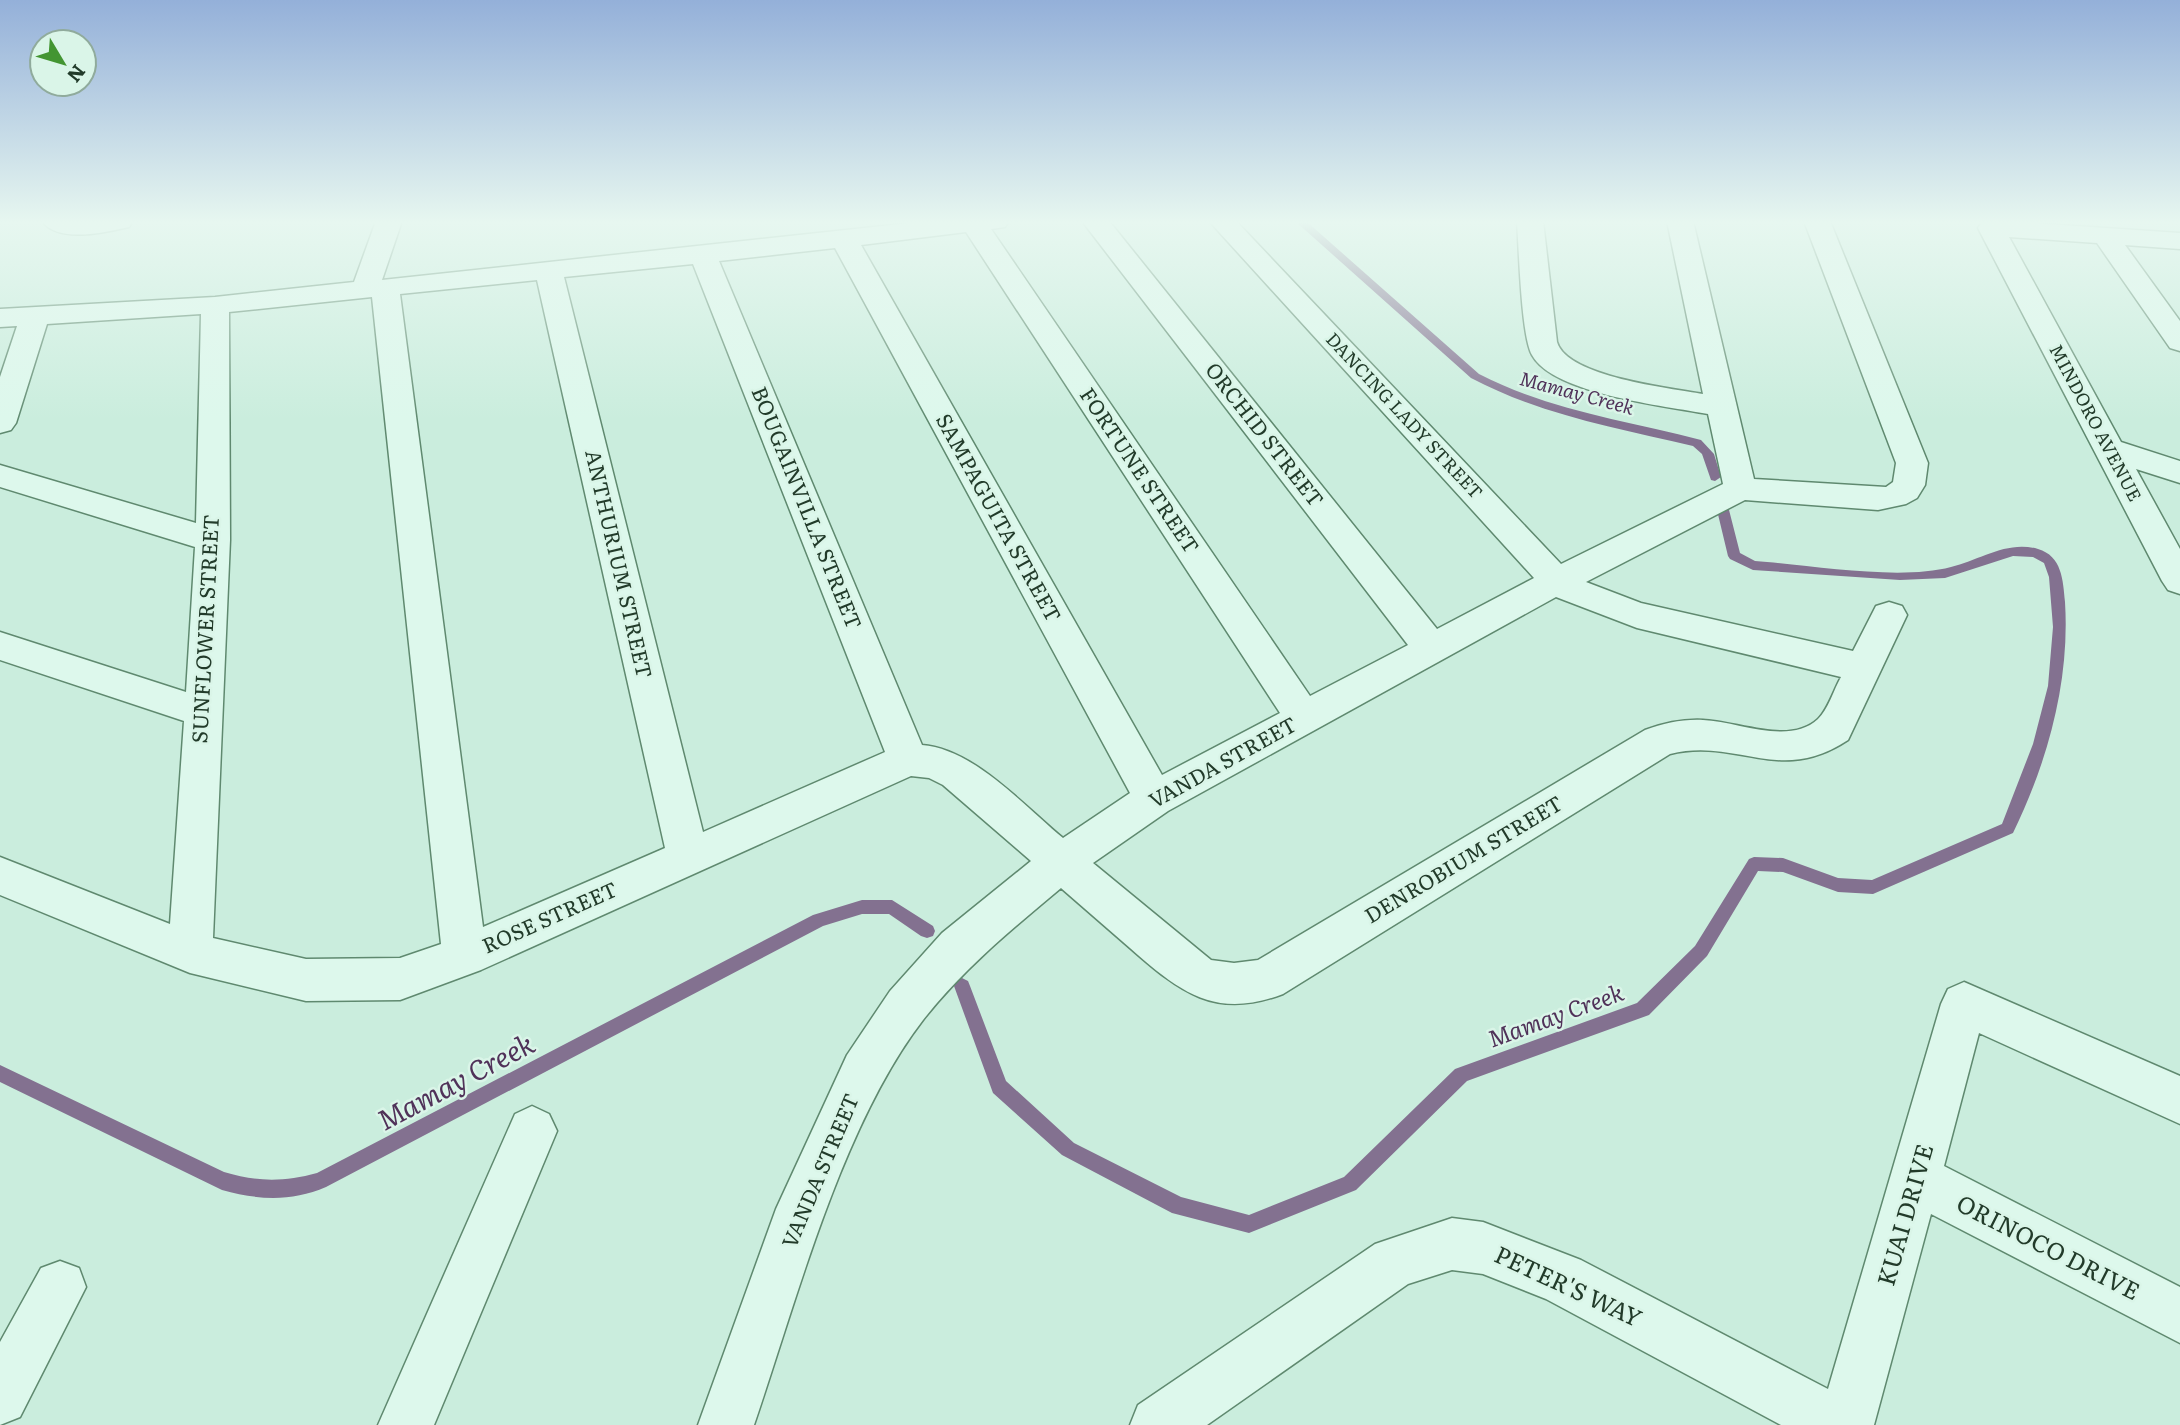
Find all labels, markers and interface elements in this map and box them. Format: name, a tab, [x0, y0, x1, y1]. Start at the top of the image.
north arrow	[28, 28, 98, 98]
text: N	[61, 59, 93, 89]
street label: DANCING LADY STREET	[1320, 326, 1490, 504]
street label: MINDORO AVENUE	[2043, 339, 2149, 506]
street label: ORCHID STREET	[1200, 355, 1332, 512]
water label: Mamay Creek	[1517, 363, 1638, 421]
street label: FORTUNE STREET	[1074, 380, 1208, 559]
street label: BOUGAINVILLA STREET	[745, 381, 871, 633]
street label: SAMPAGUITA STREET	[930, 407, 1070, 627]
street label: ANTHURIUM STREET	[579, 446, 662, 681]
street label: SUNFLOWER STREET	[182, 514, 225, 744]
street label: VANDA STREET	[1142, 707, 1301, 814]
street label: DENROBIUM STREET	[1358, 786, 1568, 929]
street label: ROSE STREET	[476, 872, 622, 959]
water label: Mamay Creek	[1483, 974, 1628, 1054]
water label: Mamay Creek	[369, 1021, 542, 1139]
street label: VANDA STREET	[772, 1088, 865, 1252]
street label: KUAI DRIVE	[1867, 1139, 1941, 1289]
street label: ORINOCO DRIVE	[1951, 1184, 2147, 1307]
street label: PETER'S WAY	[1490, 1235, 1649, 1334]

